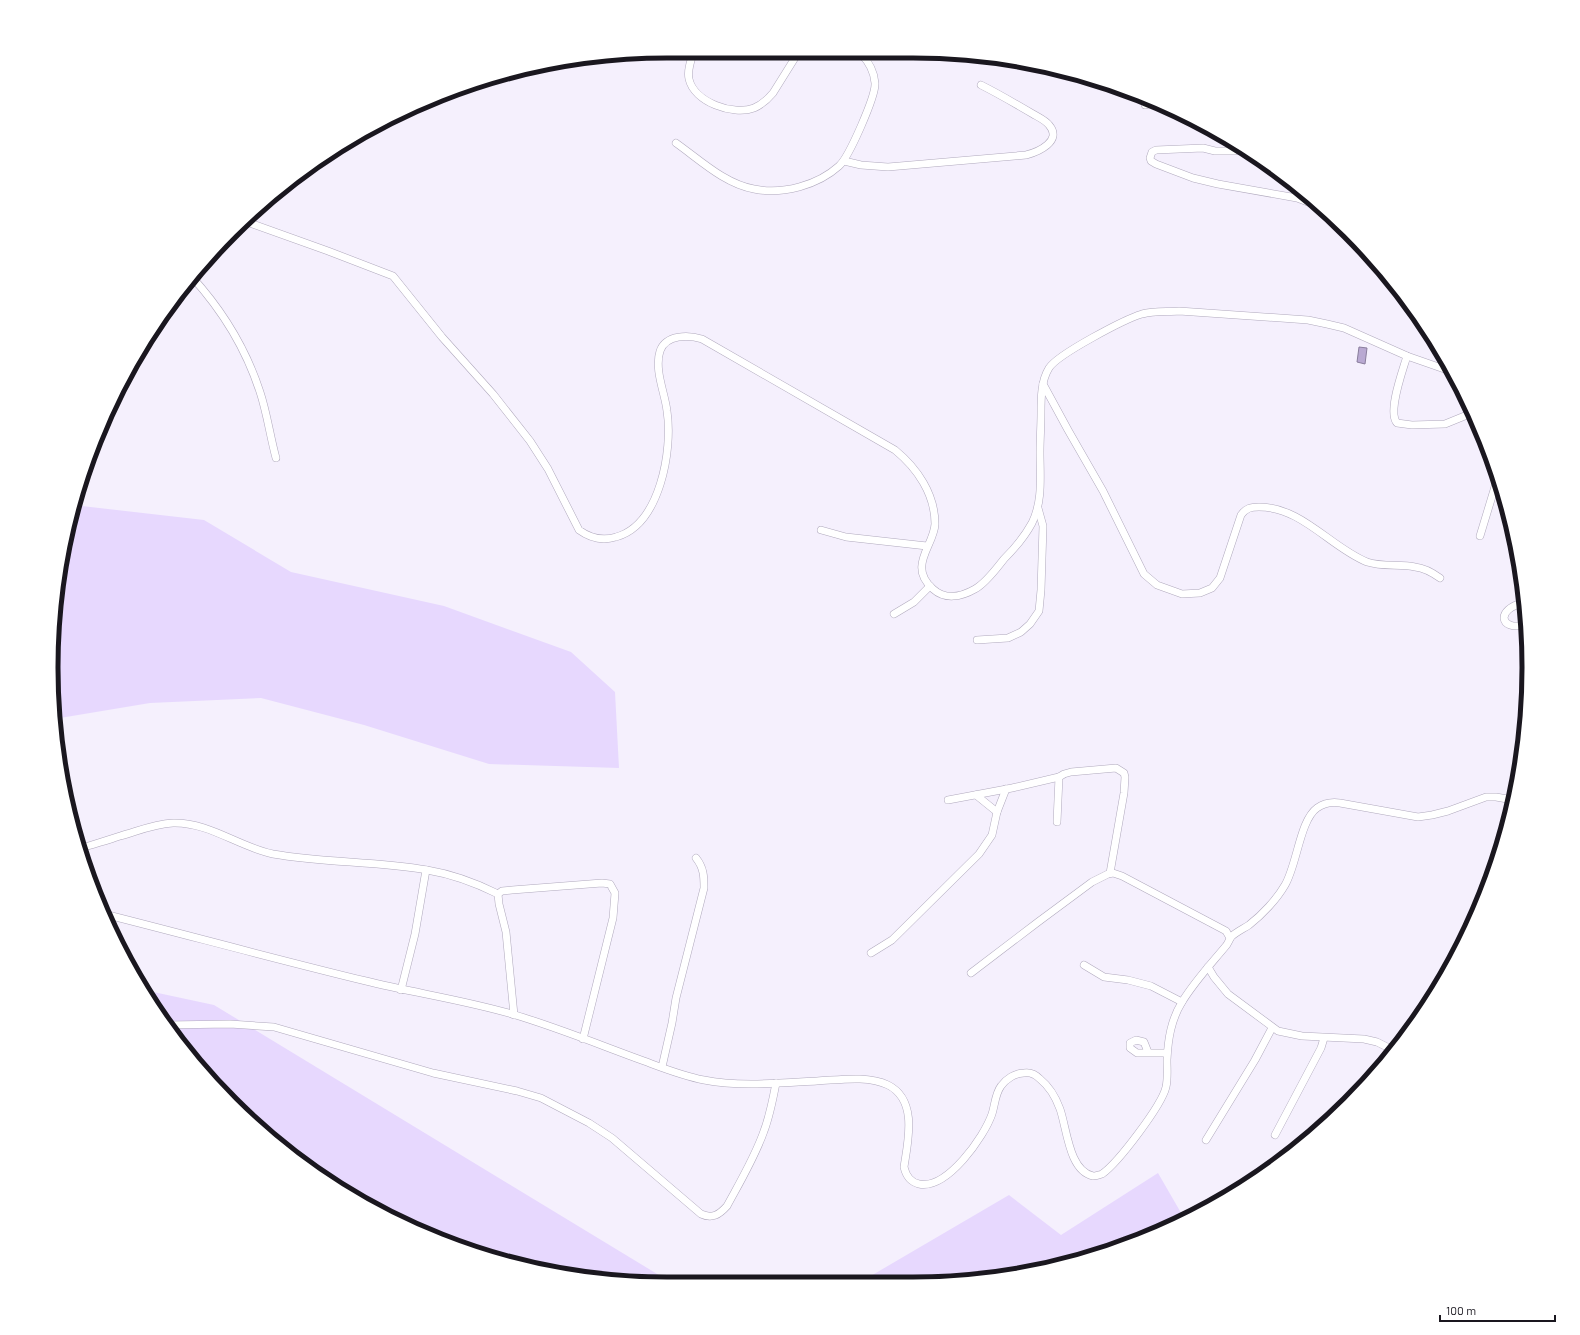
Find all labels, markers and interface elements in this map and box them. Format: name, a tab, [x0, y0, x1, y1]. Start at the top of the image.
scale bar	[1440, 1297, 1555, 1323]
text: 100 m	[1446, 1303, 1476, 1317]

